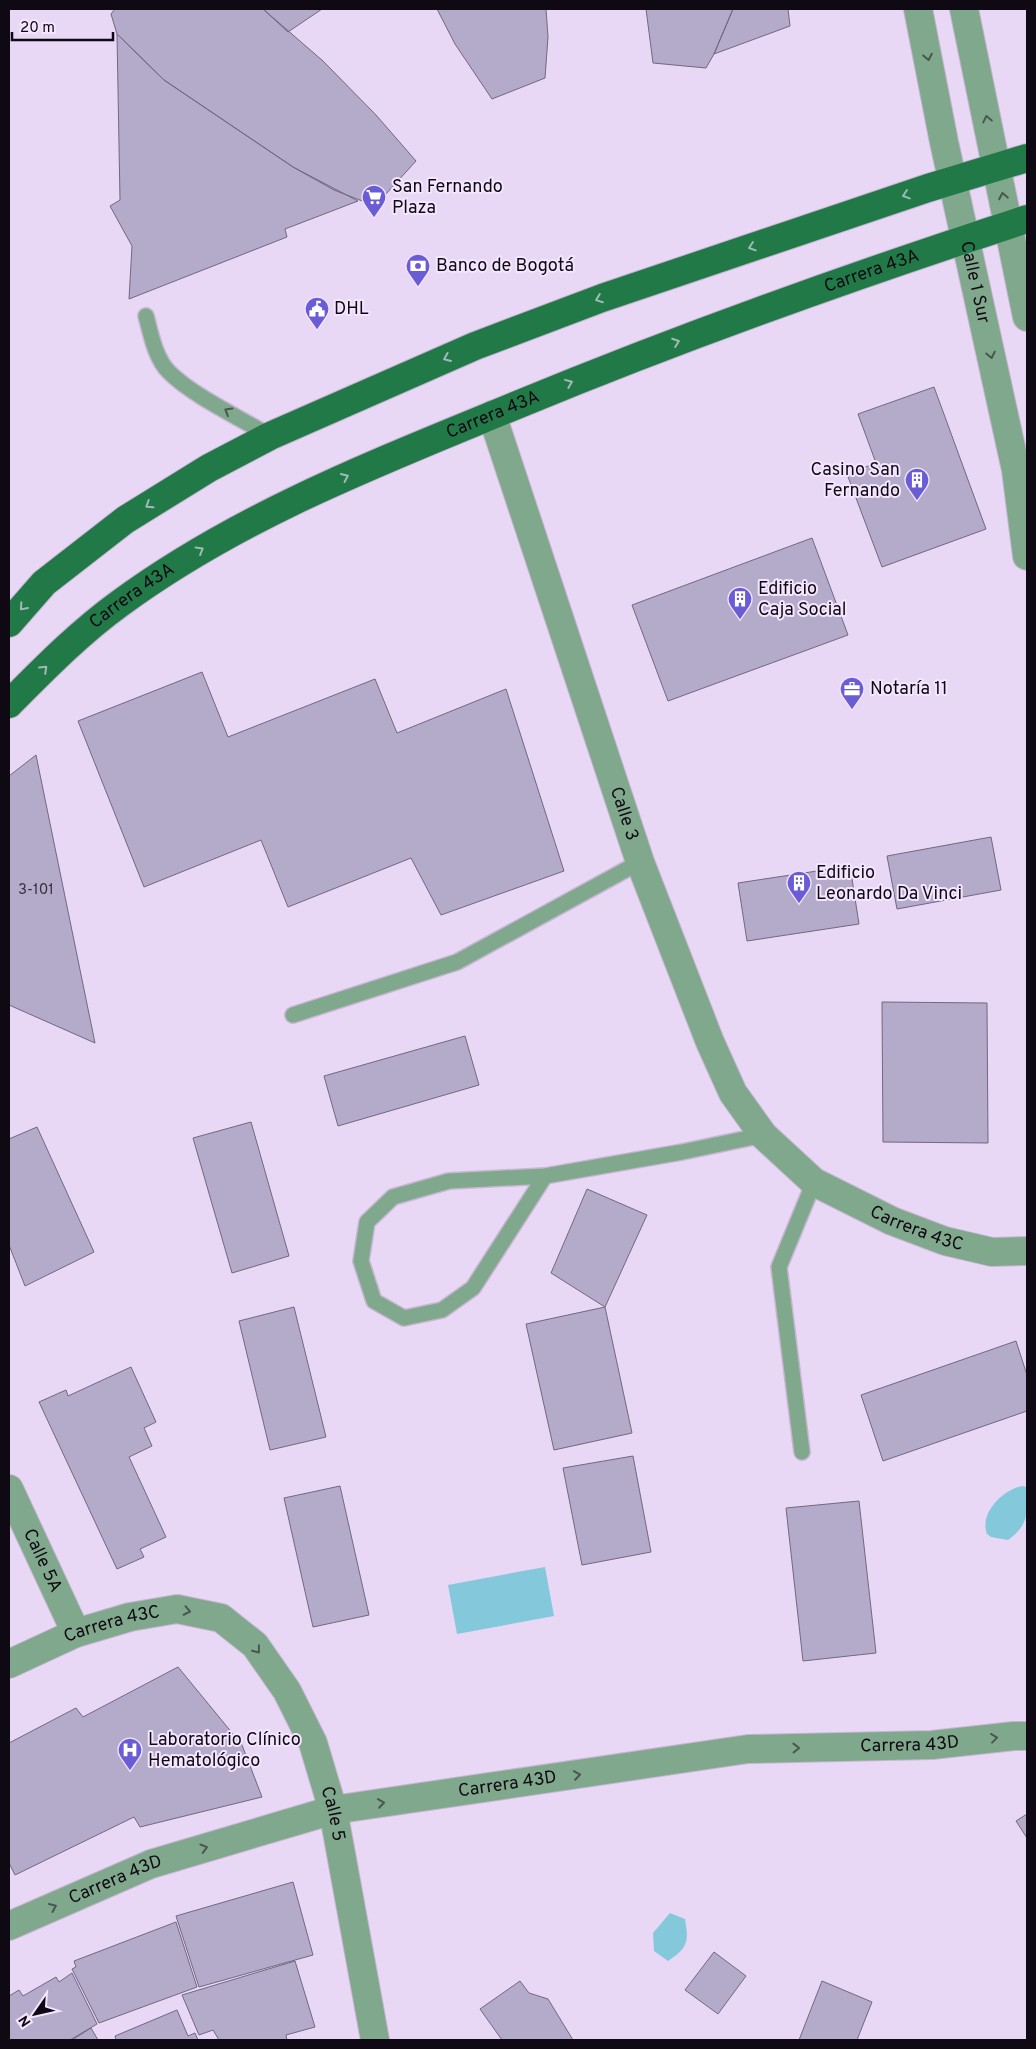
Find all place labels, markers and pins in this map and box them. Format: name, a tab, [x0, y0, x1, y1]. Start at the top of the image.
place label: San Fernando Plaza	[392, 176, 503, 220]
supermarket icon: San Fernando Plaza	[361, 184, 387, 218]
bank icon: Banco de Bogotá	[405, 253, 431, 287]
place label: Banco de Bogotá	[436, 255, 574, 278]
public building icon: DHL	[304, 296, 330, 330]
place label: DHL	[334, 298, 369, 321]
place label: Casino San Fernando	[811, 459, 900, 503]
building icon: Casino San Fernando	[904, 467, 930, 501]
place label: Edificio Caja Social	[758, 578, 846, 622]
building icon: Edificio Caja Social	[727, 586, 753, 620]
office icon: Notaría 11	[839, 676, 865, 710]
place label: Notaría 11	[870, 678, 948, 701]
place label: Edificio Leonardo Da Vinci	[816, 862, 962, 906]
building icon: Edificio Leonardo Da Vinci	[786, 870, 812, 904]
place label: Laboratorio Clínico Hematológico	[148, 1729, 301, 1773]
hospital icon: Laboratorio Clínico Hematológico	[117, 1737, 143, 1771]

